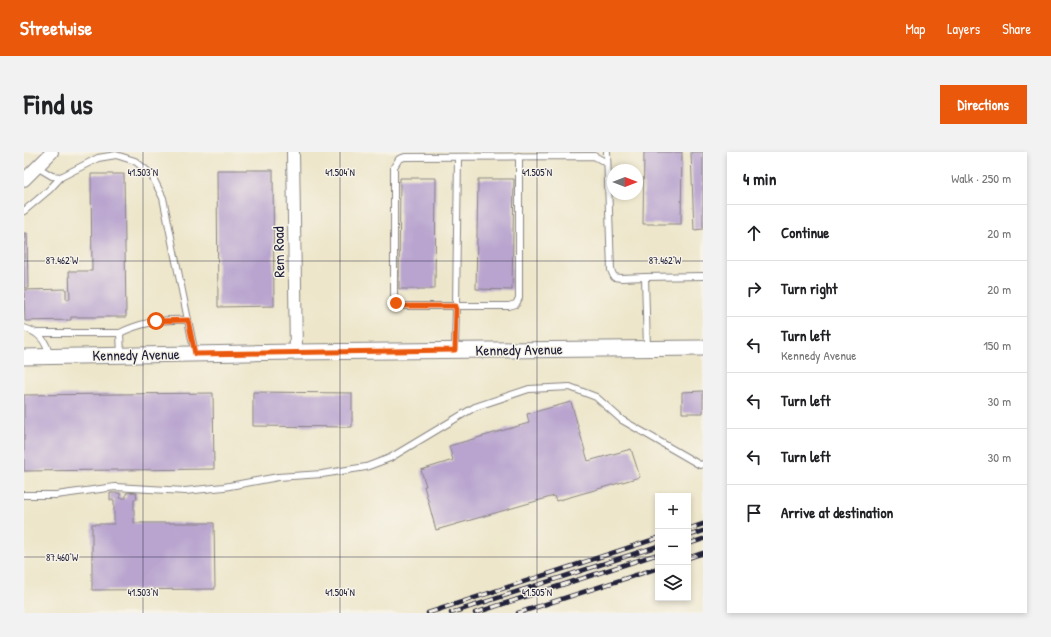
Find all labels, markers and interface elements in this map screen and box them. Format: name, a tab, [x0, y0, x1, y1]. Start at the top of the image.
text: Streetwise	[20, 15, 92, 41]
text: Map	[905, 19, 925, 38]
text: Layers	[947, 19, 980, 38]
text: Share	[1002, 19, 1031, 38]
text: Find us	[24, 85, 93, 123]
button: Directions	[940, 85, 1027, 124]
north arrow	[607, 164, 643, 200]
text: 41.503°N	[128, 166, 158, 179]
text: 41.504°N	[325, 166, 355, 179]
text: 41.505°N	[522, 166, 552, 179]
text: 4 min	[743, 167, 776, 190]
text: Walk · 250 m	[951, 169, 1011, 187]
icon: ahead	[743, 222, 765, 244]
text: Continue	[781, 222, 829, 243]
text: 20 m	[987, 224, 1011, 242]
street label: Rem Road	[268, 226, 289, 278]
text: 87.462°W	[46, 254, 79, 267]
text: 87.462°W	[649, 254, 682, 267]
icon: right	[743, 278, 765, 300]
text: Turn right	[781, 278, 837, 299]
text: 20 m	[987, 280, 1011, 298]
route end	[387, 294, 405, 312]
route start	[147, 312, 165, 330]
text: Turn left	[781, 325, 831, 346]
icon: left	[743, 334, 765, 356]
text: 150 m	[983, 336, 1011, 354]
street label: Kennedy Avenue	[475, 338, 563, 361]
street label: Kennedy Avenue	[92, 343, 180, 366]
text: Kennedy Avenue	[781, 346, 856, 364]
icon: left	[743, 390, 765, 412]
text: Turn left	[781, 390, 831, 411]
text: 30 m	[988, 392, 1011, 410]
icon: left	[743, 446, 765, 468]
text: Turn left	[781, 446, 831, 467]
text: 30 m	[988, 448, 1011, 466]
map controls	[655, 493, 691, 601]
button: +	[655, 493, 691, 529]
icon: arrive	[743, 502, 765, 524]
text: Arrive at destination	[781, 502, 893, 523]
button: −	[655, 529, 691, 565]
text: 87.460°W	[46, 551, 79, 564]
button: layers	[655, 565, 691, 601]
text: 41.503°N	[128, 586, 158, 599]
text: 41.504°N	[325, 586, 355, 599]
text: 41.505°N	[522, 586, 552, 599]

